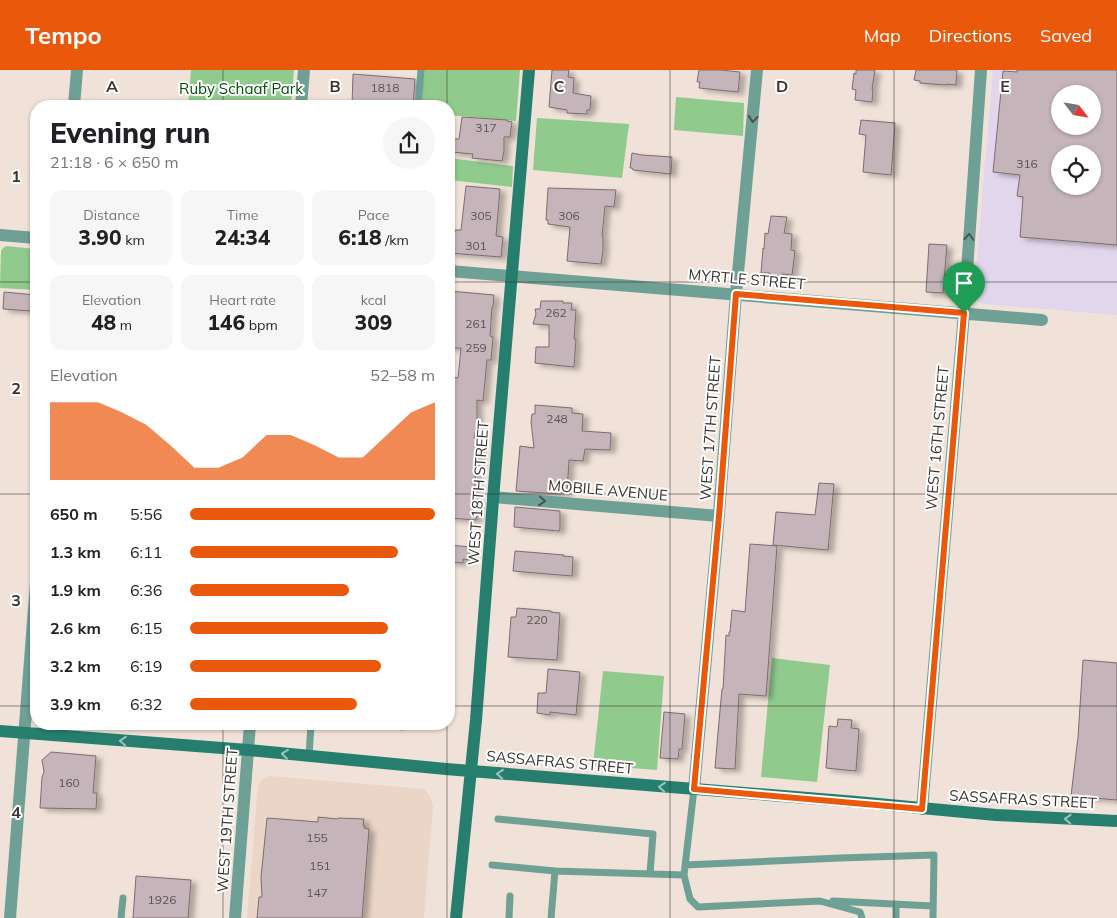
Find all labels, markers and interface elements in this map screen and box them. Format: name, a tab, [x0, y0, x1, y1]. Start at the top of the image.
text: Tempo	[25, 20, 102, 50]
text: Map	[864, 24, 901, 47]
text: Directions	[929, 24, 1012, 47]
text: Saved	[1040, 24, 1092, 47]
text: A	[106, 76, 118, 96]
text: B	[329, 76, 341, 96]
text: C	[554, 76, 565, 96]
text: D	[776, 76, 788, 96]
text: E	[1000, 76, 1010, 96]
park label: Ruby Schaaf Park	[179, 79, 303, 98]
house number: 1818	[371, 80, 399, 95]
north arrow	[1051, 85, 1101, 135]
map controls	[1051, 85, 1101, 195]
text: Evening run	[50, 115, 210, 150]
one-way arrow	[747, 115, 758, 123]
button: share	[383, 117, 435, 169]
house number: 317	[475, 120, 497, 135]
button: locate	[1051, 145, 1101, 195]
text: 21:18 · 6 × 650 m	[50, 152, 179, 172]
house number: 316	[1016, 156, 1038, 171]
text: 1	[11, 166, 21, 186]
text: Distance	[83, 206, 140, 224]
text: Time	[227, 206, 258, 224]
text: Pace	[358, 206, 389, 224]
house number: 305	[470, 208, 492, 223]
house number: 306	[558, 208, 580, 223]
text: 3.90	[78, 224, 122, 250]
text: 24:34	[215, 224, 270, 250]
text: 6:18	[338, 224, 382, 250]
text: km	[122, 231, 145, 249]
text: /km	[382, 231, 409, 249]
one-way arrow	[964, 233, 975, 241]
house number: 301	[465, 238, 487, 253]
pin	[943, 262, 985, 313]
street label: MYRTLE STREET	[688, 264, 806, 294]
icon: arrive	[950, 269, 978, 297]
text: Elevation	[82, 291, 141, 309]
text: Heart rate	[209, 291, 276, 309]
text: kcal	[361, 291, 386, 309]
house number: 262	[545, 305, 567, 320]
text: 48	[91, 309, 116, 335]
text: 146	[207, 309, 245, 335]
text: 309	[355, 309, 392, 335]
text: m	[116, 316, 132, 334]
text: bpm	[245, 316, 278, 334]
house number: 261	[465, 316, 487, 331]
house number: 259	[465, 340, 487, 355]
street label: WEST 17TH STREET	[695, 355, 725, 501]
text: Elevation	[50, 365, 118, 385]
text: 52–58 m	[370, 365, 435, 385]
street label: WEST 16TH STREET	[921, 365, 953, 511]
text: 2	[11, 378, 21, 398]
house number: 248	[546, 411, 568, 426]
street label: WEST 18TH STREET	[463, 420, 493, 566]
street label: MOBILE AVENUE	[547, 475, 669, 505]
one-way arrow	[538, 495, 546, 506]
text: 650 m	[50, 504, 98, 524]
text: 5:56	[130, 504, 162, 524]
text: 1.3 km	[50, 542, 101, 562]
text: 6:11	[130, 542, 162, 562]
text: 1.9 km	[50, 580, 101, 600]
text: 6:36	[130, 580, 162, 600]
text: 3	[11, 590, 21, 610]
house number: 220	[526, 612, 548, 627]
text: 2.6 km	[50, 618, 101, 638]
text: 6:15	[130, 618, 162, 638]
text: 3.2 km	[50, 656, 101, 676]
text: 6:19	[130, 656, 162, 676]
text: 3.9 km	[50, 694, 101, 714]
text: 6:32	[130, 694, 162, 714]
one-way arrow	[119, 735, 127, 746]
street label: SASSAFRAS STREET	[486, 746, 634, 778]
street label: WEST 19TH STREET	[212, 747, 242, 893]
one-way arrow	[280, 749, 288, 760]
one-way arrow	[496, 769, 504, 780]
house number: 160	[58, 775, 80, 790]
one-way arrow	[658, 781, 666, 792]
street label: SASSAFRAS STREET	[949, 786, 1097, 812]
text: 4	[11, 802, 21, 822]
one-way arrow	[1064, 814, 1072, 824]
house number: 155	[306, 830, 328, 845]
house number: 151	[309, 858, 331, 873]
house number: 147	[306, 885, 328, 900]
house number: 1926	[148, 892, 176, 907]

